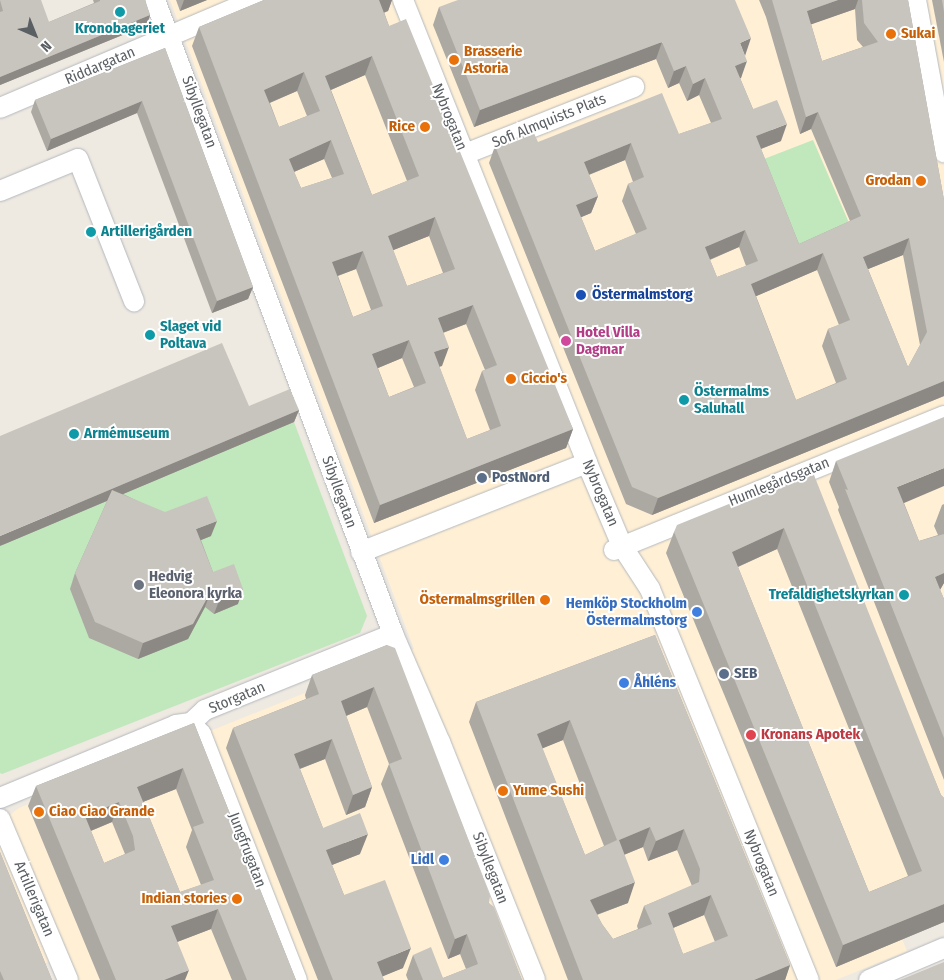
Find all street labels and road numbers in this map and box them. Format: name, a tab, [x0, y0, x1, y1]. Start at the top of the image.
street label: Riddargatan	[62, 43, 138, 89]
street label: Sibyllegatan	[178, 74, 220, 150]
street label: Nybrogatan	[427, 81, 471, 153]
street label: Sofi Almquists Plats	[489, 90, 609, 152]
street label: Sibyllegatan	[318, 454, 360, 530]
street label: Humlegårdsgatan	[726, 454, 832, 510]
street label: Nybrogatan	[578, 457, 622, 529]
street label: Storgatan	[206, 678, 268, 718]
street label: Jungfrugatan	[224, 810, 270, 890]
street label: Nybrogatan	[739, 827, 783, 899]
street label: Sibyllegatan	[468, 830, 512, 906]
street label: Artillerigatan	[10, 859, 58, 939]

